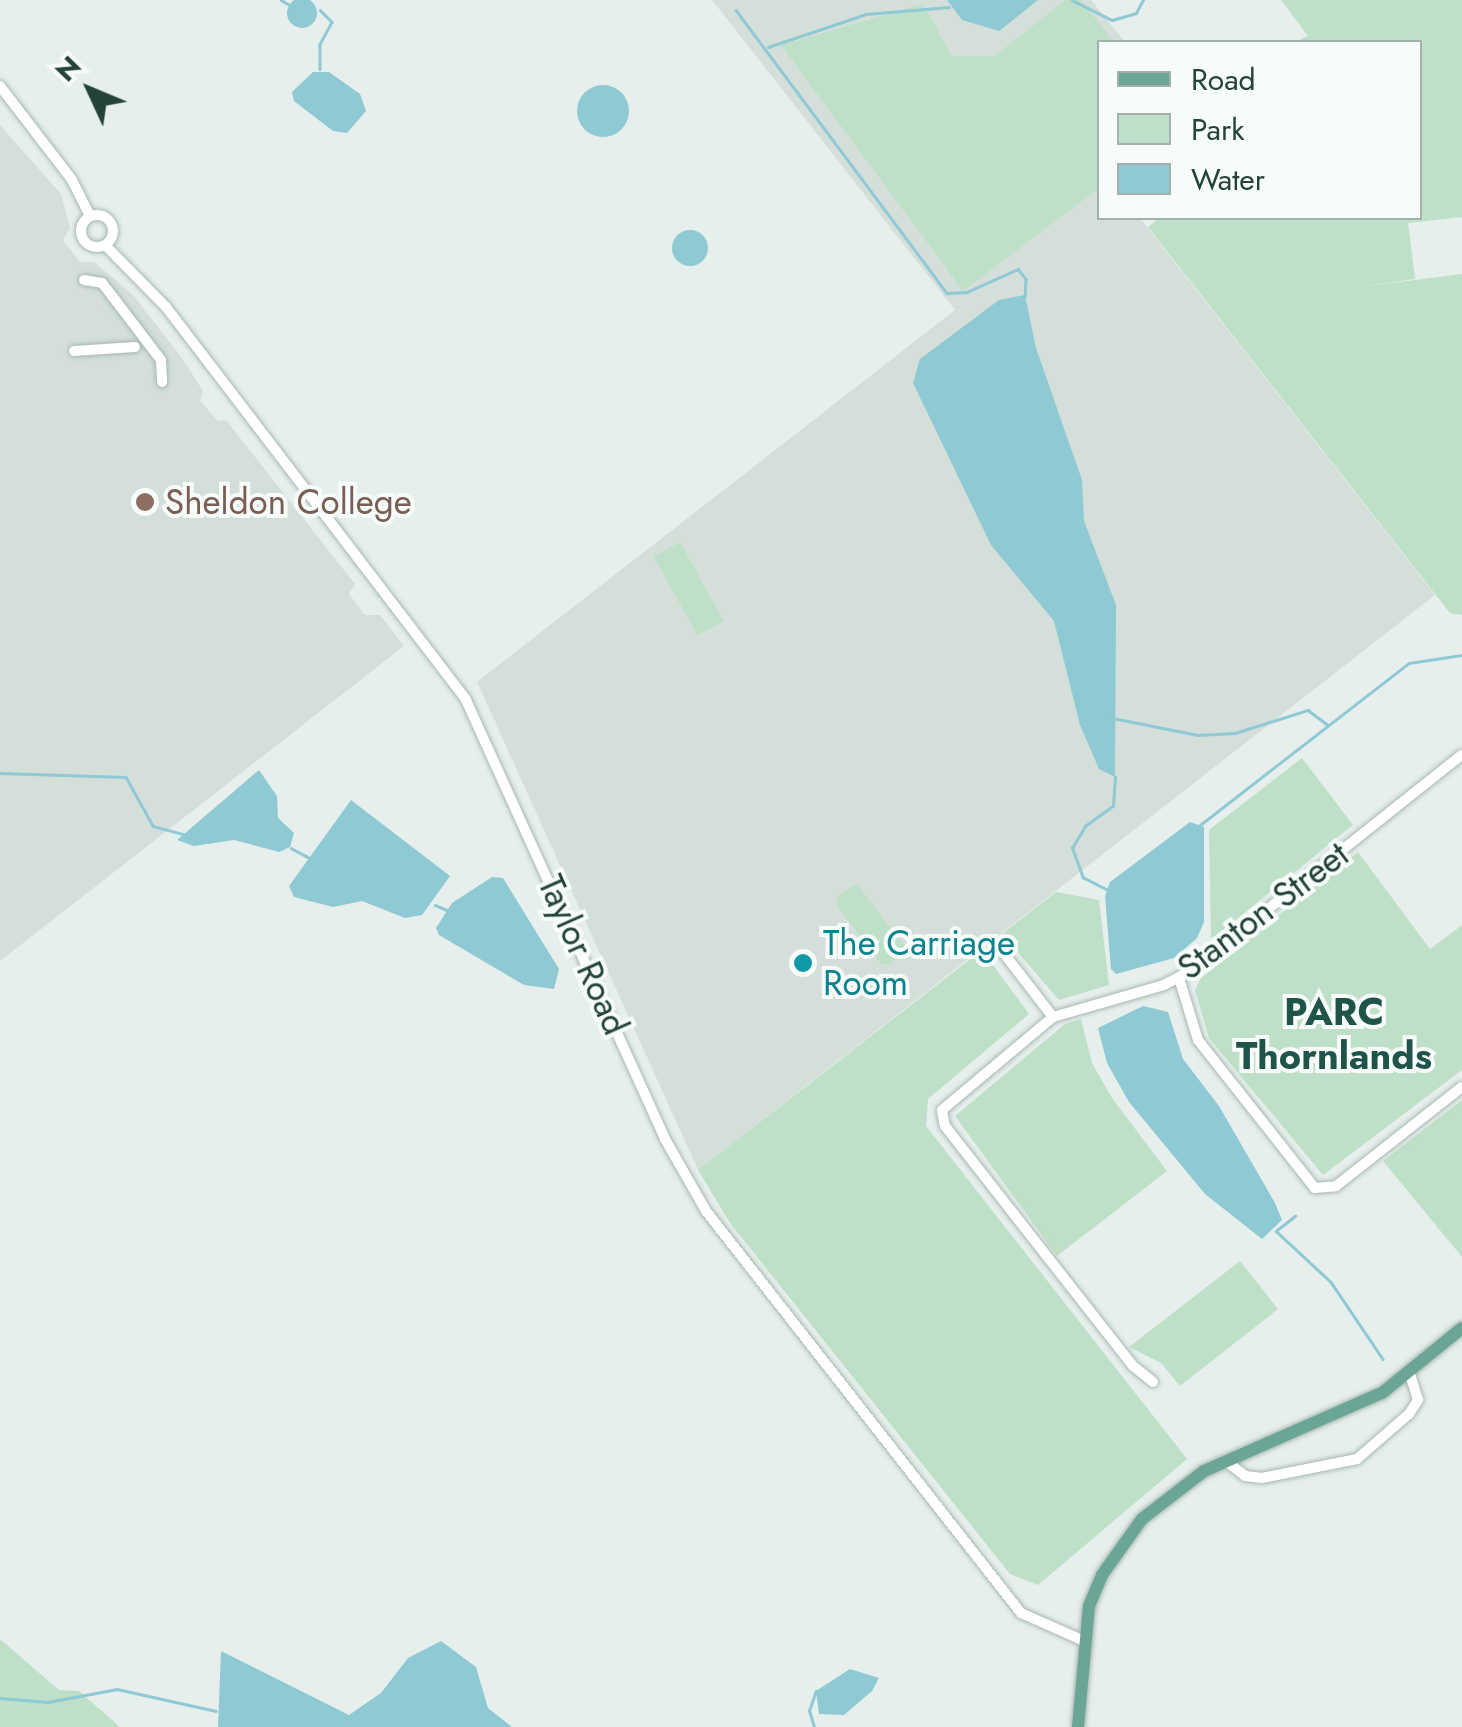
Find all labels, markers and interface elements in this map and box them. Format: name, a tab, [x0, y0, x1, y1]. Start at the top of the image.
north arrow	[40, 40, 140, 140]
legend	[1097, 40, 1422, 220]
text: N	[46, 47, 91, 91]
text: Road	[1191, 58, 1256, 101]
text: Park	[1191, 108, 1244, 151]
text: Water	[1191, 158, 1265, 201]
place label: Sheldon College	[165, 481, 412, 523]
marker: Sheldon College	[134, 491, 156, 513]
street label: Stanton Street	[1169, 833, 1357, 989]
street label: Taylor Road	[529, 869, 637, 1041]
place label: The Carriage Room	[823, 922, 1015, 1004]
marker: The Carriage Room	[792, 952, 814, 974]
district label: PARC Thornlands	[1236, 989, 1432, 1078]

